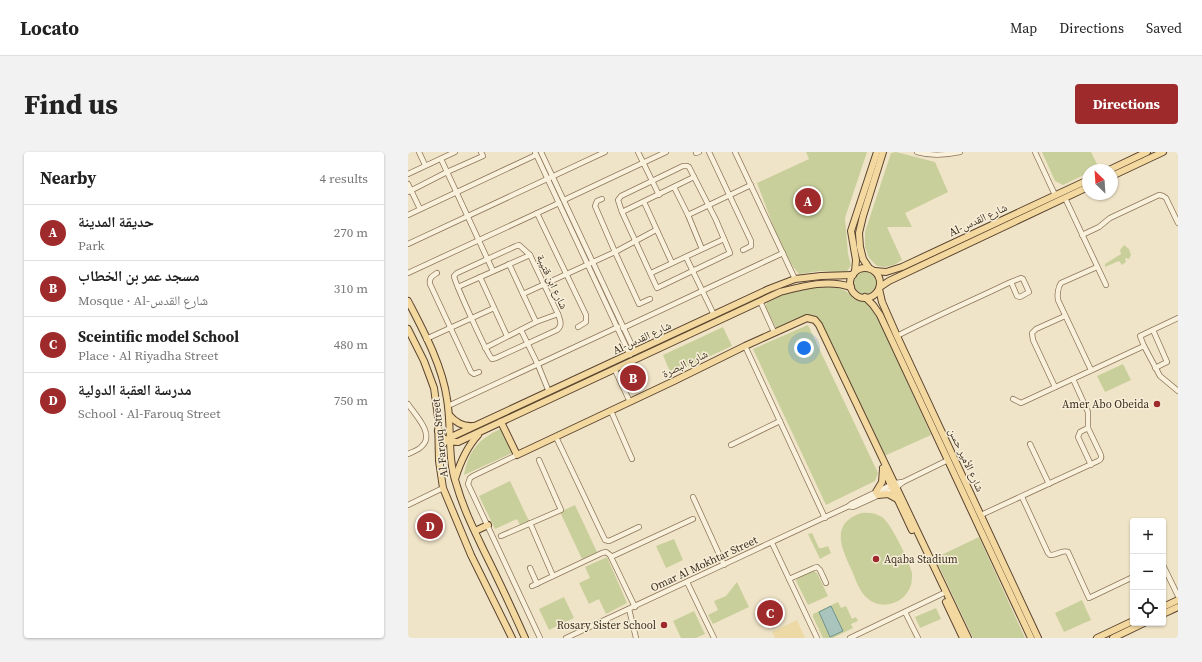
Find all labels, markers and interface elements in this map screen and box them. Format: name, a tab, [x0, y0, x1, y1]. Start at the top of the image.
text: Locato	[20, 15, 79, 41]
text: Map	[1010, 18, 1037, 38]
text: Directions	[1059, 18, 1124, 38]
text: Saved	[1146, 18, 1182, 38]
button: Directions	[1075, 84, 1178, 124]
text: Find us	[24, 85, 118, 123]
north arrow	[1082, 164, 1118, 200]
text: Nearby	[40, 166, 96, 190]
text: 4 results	[320, 170, 368, 187]
pin: A	[795, 186, 821, 216]
street label: Al-شارع القدس	[946, 200, 1010, 240]
text: حديقة المدينة	[78, 211, 154, 232]
text: A	[49, 224, 57, 241]
text: 270 m	[334, 224, 368, 241]
text: Park	[78, 237, 105, 254]
street label: شارع ابن قتيبة	[533, 252, 571, 312]
text: مسجد عمر بن الخطاب	[78, 265, 200, 286]
text: B	[49, 280, 57, 297]
text: 310 m	[334, 280, 368, 297]
text: Mosque · Al-شارع القدس	[78, 292, 208, 309]
street label: Al-شارع القدس	[610, 318, 674, 358]
text: Sceintific model School	[78, 326, 239, 347]
text: C	[49, 336, 57, 353]
text: 480 m	[334, 336, 368, 353]
your location	[794, 338, 814, 358]
street label: شارع البصرة	[660, 346, 710, 382]
text: Place · Al Riyadha Street	[78, 347, 218, 364]
pin: B	[620, 363, 646, 393]
text: مدرسة العقبة الدولية	[78, 379, 192, 400]
text: D	[48, 392, 58, 409]
text: 750 m	[334, 392, 368, 409]
street label: Al-Farouq Street	[428, 397, 452, 478]
place label: Amer Abo Obeida	[1062, 397, 1149, 412]
marker: Amer Abo Obeida	[1152, 399, 1162, 409]
text: School · Al-Farouq Street	[78, 405, 220, 422]
street label: شارع الأمير حسن	[945, 426, 987, 494]
pin: D	[417, 511, 443, 541]
map controls	[1130, 518, 1166, 626]
button: +	[1130, 518, 1166, 554]
street label: Omar Al Mokhtar Street	[648, 532, 760, 595]
place label: Aqaba Stadium	[884, 552, 958, 567]
marker: Aqaba Stadium	[871, 554, 881, 564]
button: −	[1130, 554, 1166, 590]
button: locate	[1130, 590, 1166, 626]
pin: C	[757, 598, 783, 628]
place label: Rosary Sister School	[557, 618, 656, 633]
marker: Rosary Sister School	[659, 620, 669, 630]

